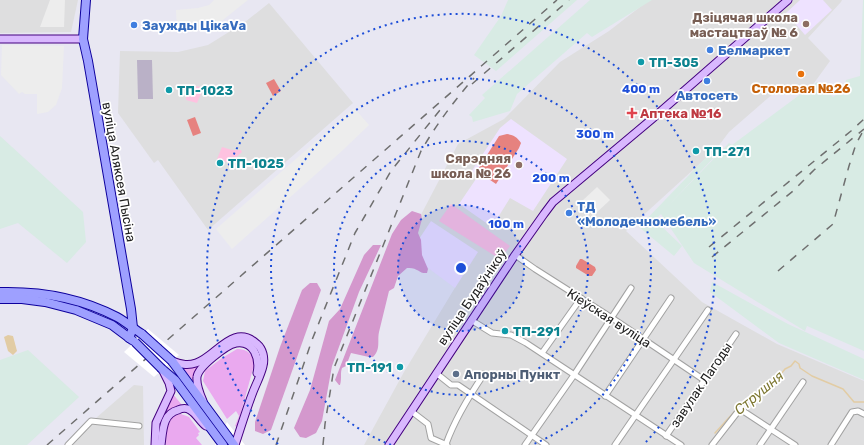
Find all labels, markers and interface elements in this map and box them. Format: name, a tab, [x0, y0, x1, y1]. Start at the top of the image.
place label: Дзіцячая школа мастацтваў № 6	[690, 10, 799, 40]
place label: Заужды ЦікаVа	[142, 18, 246, 33]
marker: Дзіцячая школа мастацтваў № 6	[801, 19, 811, 29]
marker: Заужды ЦікаVа	[129, 20, 139, 30]
place label: Белмаркет	[718, 43, 790, 58]
marker: Белмаркет	[705, 45, 715, 55]
place label: ТП-305	[649, 55, 699, 70]
marker: ТП-305	[636, 57, 646, 67]
marker: Столовая №26	[796, 69, 806, 79]
marker: Автосеть	[702, 76, 712, 86]
place label: Столовая №26	[751, 81, 851, 96]
text: 400 m	[622, 82, 660, 96]
place label: ТП-1023	[177, 83, 233, 98]
marker: ТП-1023	[164, 85, 174, 95]
place label: Автосеть	[676, 88, 738, 103]
street label: вуліца Аляксея Пысіна	[99, 101, 139, 243]
place label: Аптека №16	[640, 106, 722, 121]
marker: Аптека №16	[627, 108, 637, 118]
text: 300 m	[576, 127, 614, 141]
place label: ТП-271	[704, 144, 750, 159]
marker: ТП-271	[691, 146, 701, 156]
place label: Сярэдняя школа № 26	[431, 151, 512, 181]
place label: ТП-1025	[228, 156, 284, 171]
marker: ТП-1025	[215, 158, 225, 168]
marker: Сярэдняя школа № 26	[514, 160, 524, 170]
text: 200 m	[532, 171, 570, 185]
place label: ТД «Молодечномебель»	[577, 199, 716, 229]
marker: ТД «Молодечномебель»	[564, 208, 574, 218]
text: 100 m	[488, 217, 524, 231]
street label: вуліца Будаўнікоў	[434, 246, 510, 348]
centre of rings	[454, 261, 468, 275]
street label: Кіеўская вуліца	[564, 285, 654, 351]
place label: ТП-291	[513, 324, 560, 339]
marker: ТП-291	[500, 326, 510, 336]
street label: завулак Лагоды	[667, 340, 735, 430]
place label: ТП-191	[347, 360, 392, 375]
marker: ТП-191	[395, 362, 405, 372]
place label: Апорны Пункт	[464, 367, 560, 382]
water label: Струшня	[731, 367, 788, 419]
marker: Апорны Пункт	[451, 369, 461, 379]

